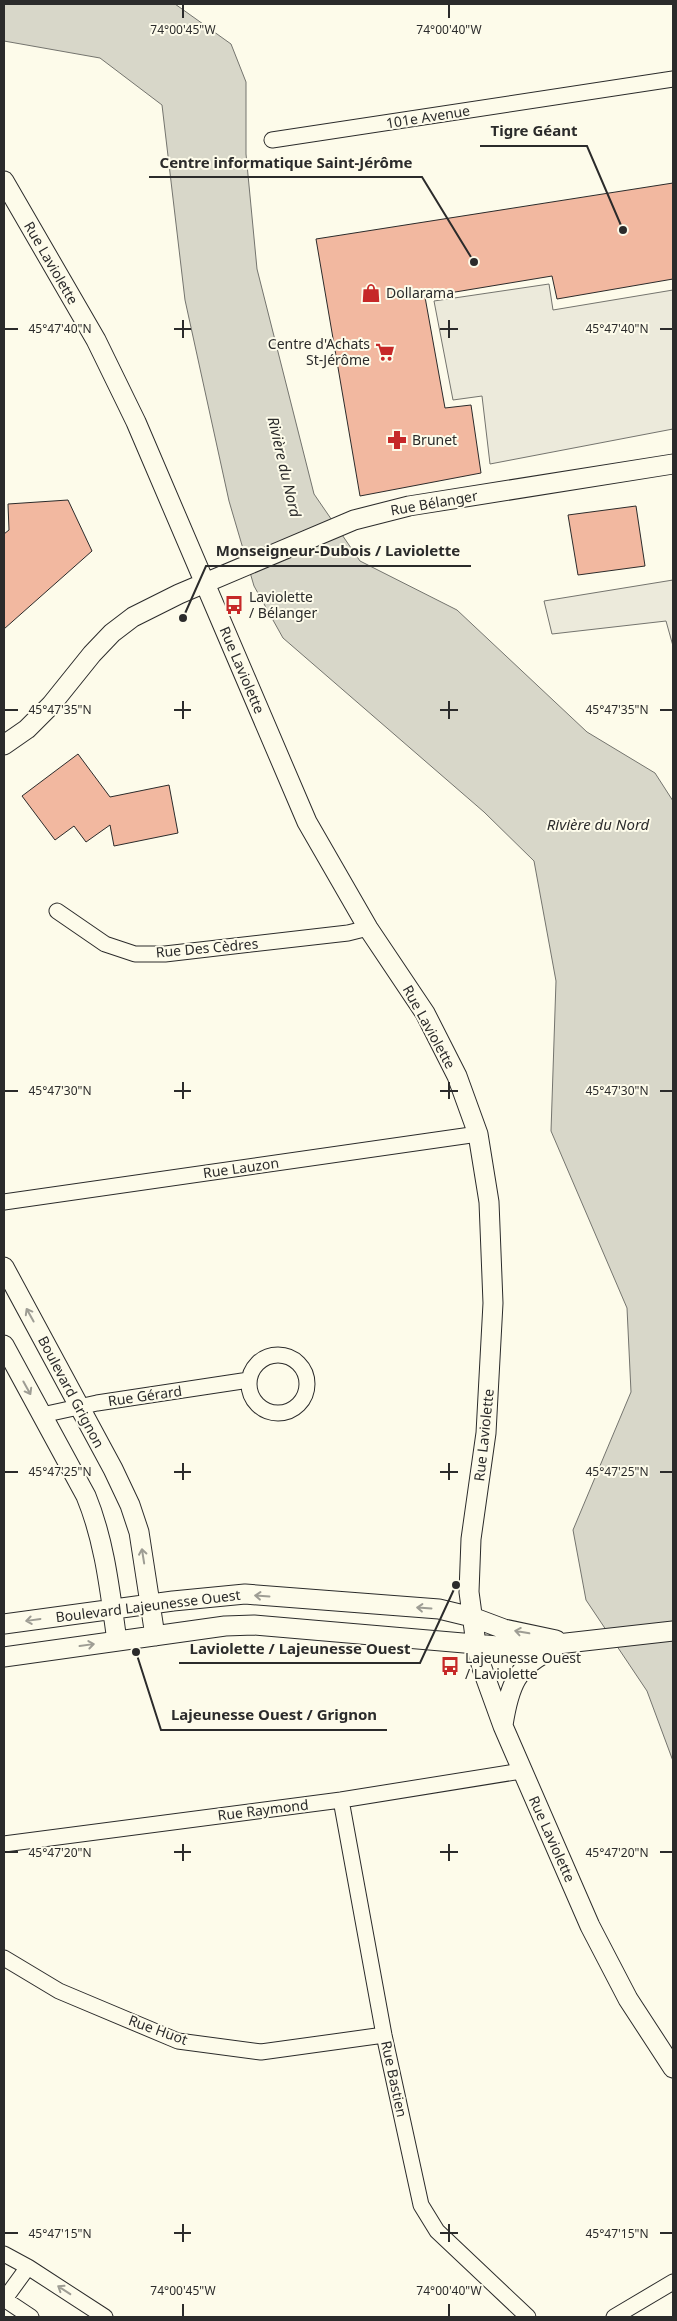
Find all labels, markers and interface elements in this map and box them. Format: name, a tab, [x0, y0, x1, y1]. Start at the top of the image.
text: 74°00'45"W	[150, 21, 216, 38]
text: 74°00'40"W	[416, 21, 482, 38]
street label: 101e Avenue	[385, 100, 471, 133]
callout: Tigre Géant	[480, 116, 587, 146]
text: Tigre Géant	[491, 120, 578, 140]
callout: Centre informatique Saint-Jérôme	[149, 147, 422, 177]
text: Centre informatique Saint-Jérôme	[160, 152, 413, 172]
street label: Rue Laviolette	[20, 218, 83, 308]
shop icon: Dollarama	[360, 282, 382, 304]
place label: Dollarama	[386, 283, 454, 302]
text: 45°47'40"N	[28, 320, 92, 337]
text: 45°47'40"N	[585, 320, 649, 337]
place label: Centre d'Achats St-Jérôme	[268, 334, 370, 369]
supermarket icon: Centre d'Achats St-Jérôme	[374, 341, 396, 363]
water label: Rivière du Nord	[264, 415, 306, 519]
pharmacy icon: Brunet	[386, 429, 408, 451]
place label: Brunet	[412, 430, 457, 449]
street label: Rue Bélanger	[389, 485, 479, 520]
callout: Monseigneur-Dubois / Laviolette	[206, 536, 471, 566]
text: Monseigneur-Dubois / Laviolette	[216, 540, 460, 560]
place label: Laviolette / Bélanger	[249, 587, 317, 622]
bus stop icon: Laviolette / Bélanger	[223, 594, 245, 616]
street label: Rue Laviolette	[216, 623, 269, 716]
text: 45°47'35"N	[28, 701, 92, 718]
text: 45°47'35"N	[585, 701, 649, 718]
water label: Rivière du Nord	[547, 814, 650, 834]
street label: Rue Des Cèdres	[155, 934, 259, 961]
street label: Rue Laviolette	[399, 982, 460, 1072]
text: 45°47'30"N	[28, 1082, 92, 1099]
text: 45°47'30"N	[585, 1082, 649, 1099]
street label: Rue Lauzon	[202, 1153, 280, 1182]
one-way arrow	[25, 1308, 34, 1323]
street label: Boulevard Grignon	[34, 1333, 109, 1451]
one-way arrow	[22, 1380, 32, 1395]
street label: Rue Gérard	[107, 1381, 183, 1410]
street label: Rue Laviolette	[469, 1388, 498, 1482]
text: 45°47'25"N	[28, 1463, 92, 1480]
text: 45°47'25"N	[585, 1463, 649, 1480]
one-way arrow	[137, 1548, 147, 1564]
street label: Boulevard Lajeunesse Ouest	[54, 1585, 242, 1626]
one-way arrow	[254, 1591, 270, 1600]
one-way arrow	[416, 1603, 432, 1612]
one-way arrow	[25, 1615, 41, 1625]
one-way arrow	[515, 1627, 531, 1637]
callout: Laviolette / Lajeunesse Ouest	[179, 1633, 420, 1663]
text: Laviolette / Lajeunesse Ouest	[190, 1638, 411, 1658]
one-way arrow	[78, 1640, 94, 1650]
place label: Lajeunesse Ouest / Laviolette	[465, 1648, 581, 1683]
bus stop icon: Lajeunesse Ouest / Laviolette	[439, 1655, 461, 1677]
callout: Lajeunesse Ouest / Grignon	[161, 1700, 387, 1730]
text: Lajeunesse Ouest / Grignon	[171, 1704, 377, 1724]
street label: Rue Laviolette	[525, 1793, 580, 1885]
street label: Rue Raymond	[216, 1795, 309, 1825]
text: 45°47'20"N	[28, 1844, 92, 1861]
text: 45°47'20"N	[585, 1844, 649, 1861]
street label: Rue Huot	[126, 2010, 190, 2049]
street label: Rue Bastien	[377, 2039, 412, 2119]
text: 45°47'15"N	[28, 2225, 92, 2242]
text: 45°47'15"N	[585, 2225, 649, 2242]
text: 74°00'45"W	[150, 2282, 216, 2299]
text: 74°00'40"W	[416, 2282, 482, 2299]
one-way arrow	[58, 2285, 72, 2295]

